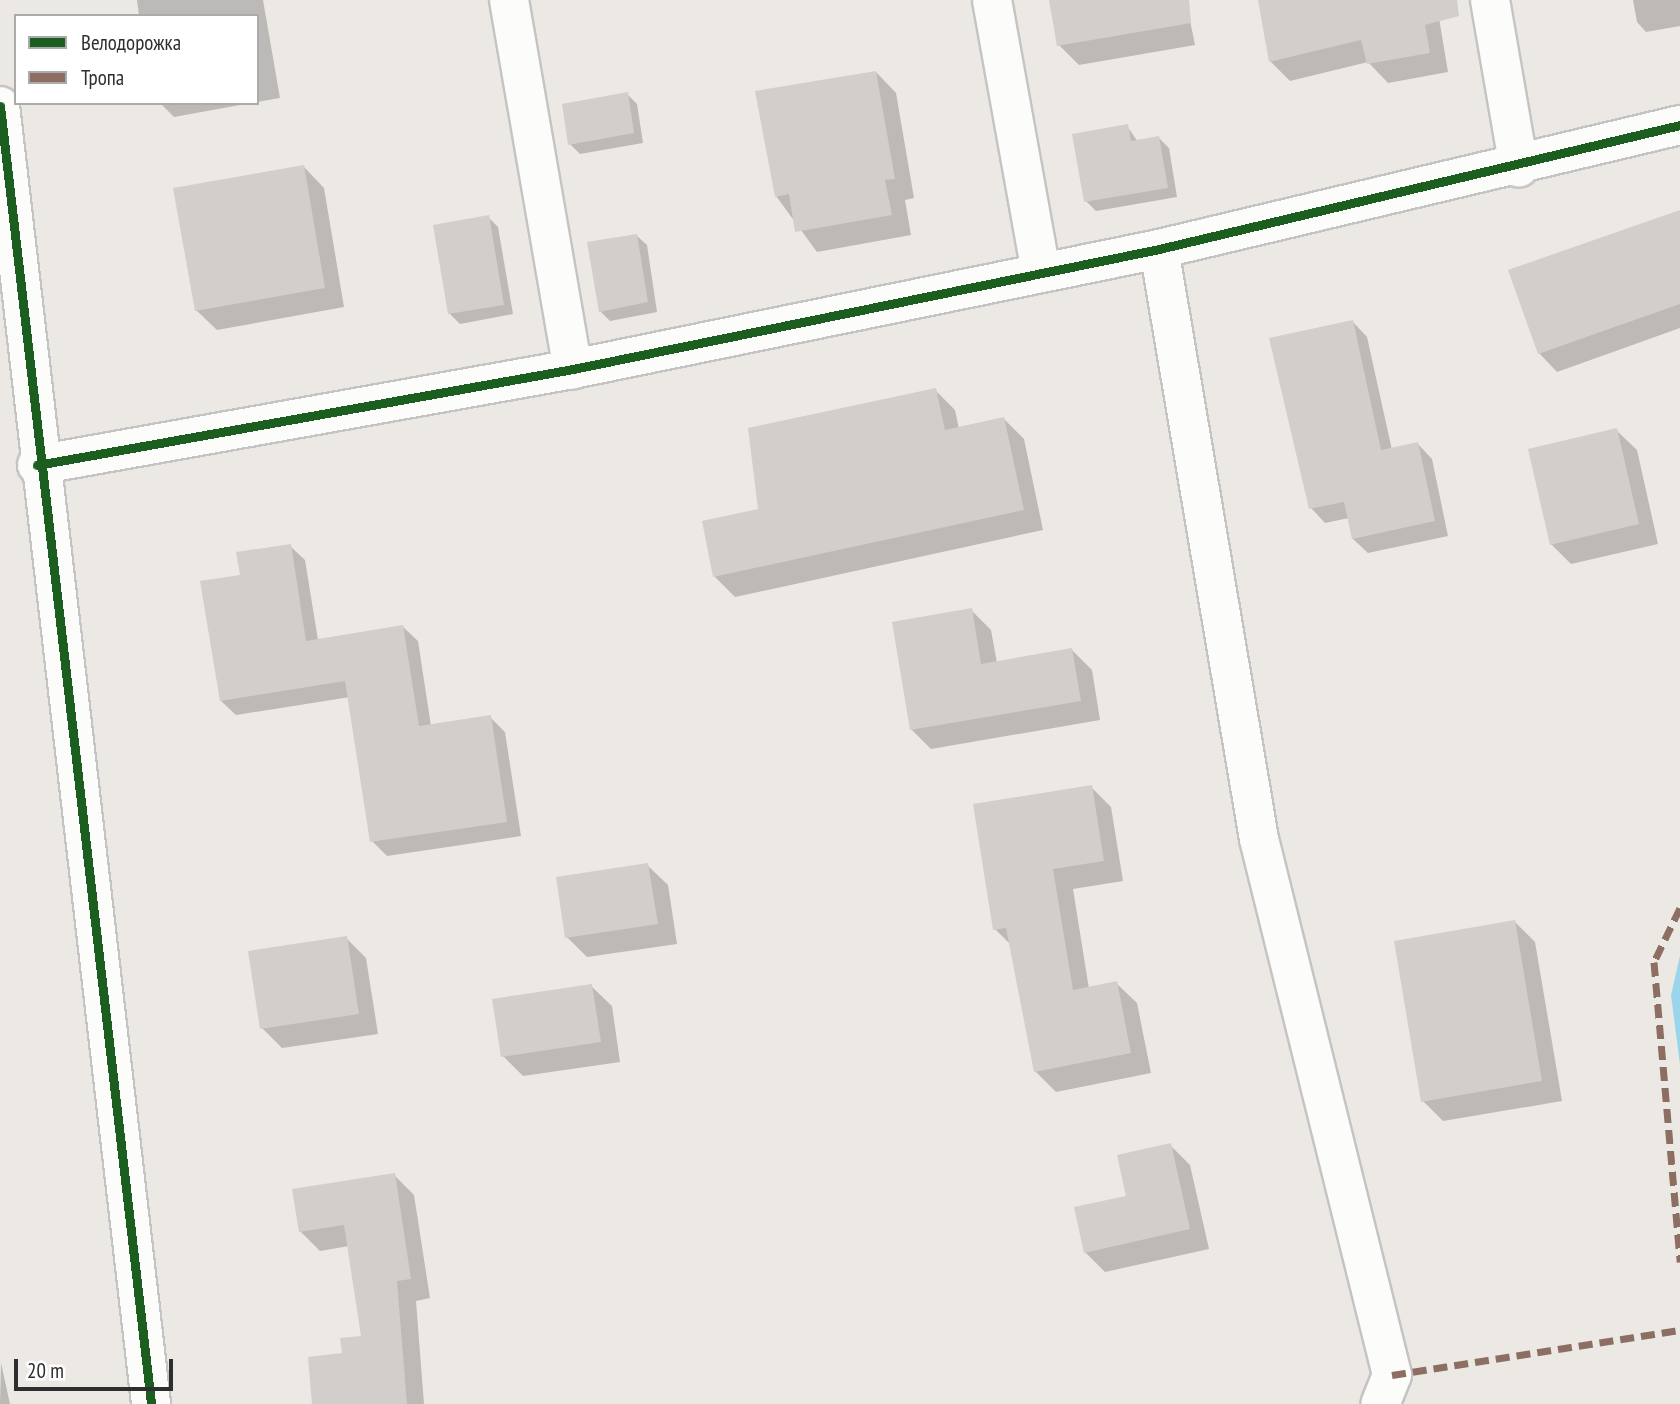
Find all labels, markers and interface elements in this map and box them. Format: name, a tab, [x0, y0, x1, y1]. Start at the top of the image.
legend	[14, 14, 259, 105]
text: Велодорожка	[81, 29, 181, 56]
text: Тропа	[81, 64, 124, 91]
scale bar	[18, 1344, 177, 1388]
text: 20 m	[27, 1357, 64, 1384]

